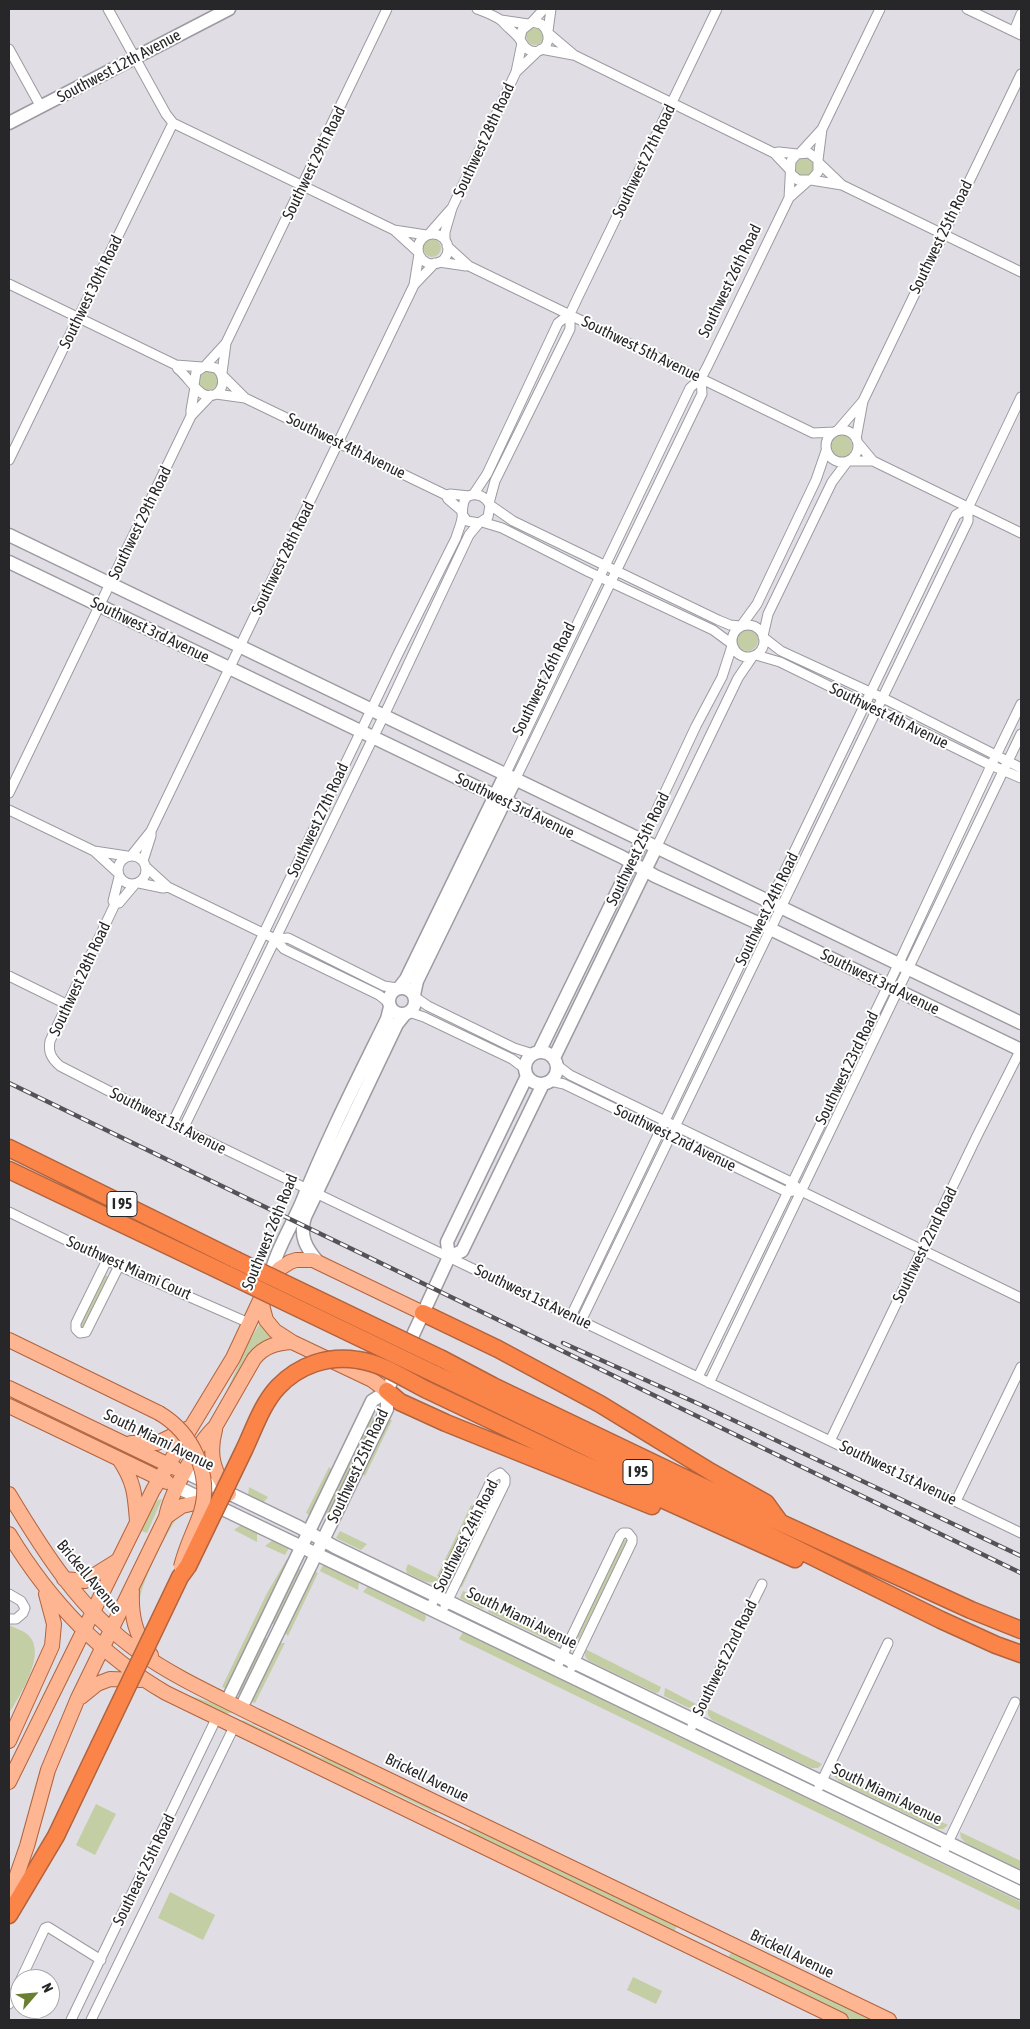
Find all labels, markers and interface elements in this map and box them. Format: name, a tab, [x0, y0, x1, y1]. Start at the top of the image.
street label: Southwest 12th Avenue	[54, 25, 184, 107]
street label: Southwest 28th Road	[449, 80, 519, 200]
street label: Southwest 27th Road	[608, 101, 680, 221]
street label: Southwest 29th Road	[278, 103, 350, 223]
street label: Southwest 25th Road	[905, 177, 977, 297]
street label: Southwest 26th Road	[694, 221, 766, 341]
street label: Southwest 30th Road	[55, 232, 127, 352]
street label: Southwest 5th Avenue	[578, 312, 704, 386]
street label: Southwest 4th Avenue	[283, 409, 409, 483]
street label: Southwest 29th Road	[104, 463, 176, 583]
street label: Southwest 28th Road	[247, 498, 319, 618]
street label: Southwest 3rd Avenue	[87, 593, 213, 667]
street label: Southwest 26th Road	[508, 619, 580, 739]
street label: Southwest 4th Avenue	[826, 679, 952, 753]
street label: Southwest 27th Road	[283, 760, 353, 880]
street label: Southwest 3rd Avenue	[452, 769, 578, 843]
street label: Southwest 25th Road	[602, 789, 674, 909]
street label: Southwest 24th Road	[731, 849, 803, 969]
street label: Southwest 28th Road	[45, 919, 115, 1039]
street label: Southwest 3rd Avenue	[817, 945, 943, 1019]
street label: Southwest 23rd Road	[811, 1008, 883, 1128]
street label: Southwest 1st Avenue	[107, 1083, 229, 1159]
street label: Southwest 2nd Avenue	[611, 1100, 739, 1176]
street label: Southwest 26th Road	[238, 1171, 302, 1293]
street label: Southwest 22nd Road	[889, 1184, 961, 1306]
road number: I 95	[107, 1192, 137, 1216]
street label: Southwest Miami Court	[64, 1232, 194, 1304]
street label: Southwest 1st Avenue	[471, 1260, 595, 1334]
street label: South Miami Avenue	[101, 1405, 217, 1475]
street label: Southwest 25th Road	[323, 1406, 393, 1526]
street label: Southwest 1st Avenue	[836, 1436, 960, 1510]
road number: I 95	[623, 1460, 653, 1484]
street label: Southwest 24th Road	[429, 1477, 503, 1595]
street label: Brickell Avenue	[52, 1536, 126, 1618]
street label: South Miami Avenue	[464, 1583, 580, 1653]
street label: Southwest 22nd Road	[689, 1597, 761, 1719]
street label: Brickell Avenue	[382, 1749, 472, 1807]
street label: South Miami Avenue	[829, 1759, 945, 1829]
street label: Southeast 25th Road	[109, 1811, 179, 1929]
street label: Brickell Avenue	[747, 1925, 837, 1983]
north arrow	[10, 1969, 60, 2019]
text: N	[38, 1980, 56, 1995]

